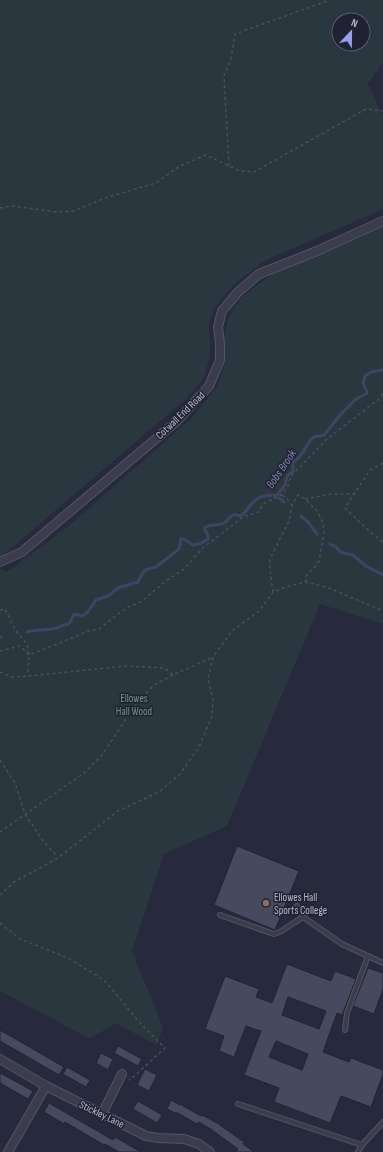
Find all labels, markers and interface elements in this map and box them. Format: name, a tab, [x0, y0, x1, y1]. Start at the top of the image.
north arrow	[331, 12, 371, 52]
text: N	[349, 16, 360, 30]
street label: Cotwall End Road	[153, 388, 208, 442]
water label: Bobs Brook	[263, 447, 300, 492]
park label: Ellowes Hall Wood	[116, 692, 153, 718]
place label: Ellowes Hall Sports College	[274, 891, 327, 917]
marker: Ellowes Hall Sports College	[261, 898, 271, 908]
street label: Stickley Lane	[77, 1098, 126, 1131]

